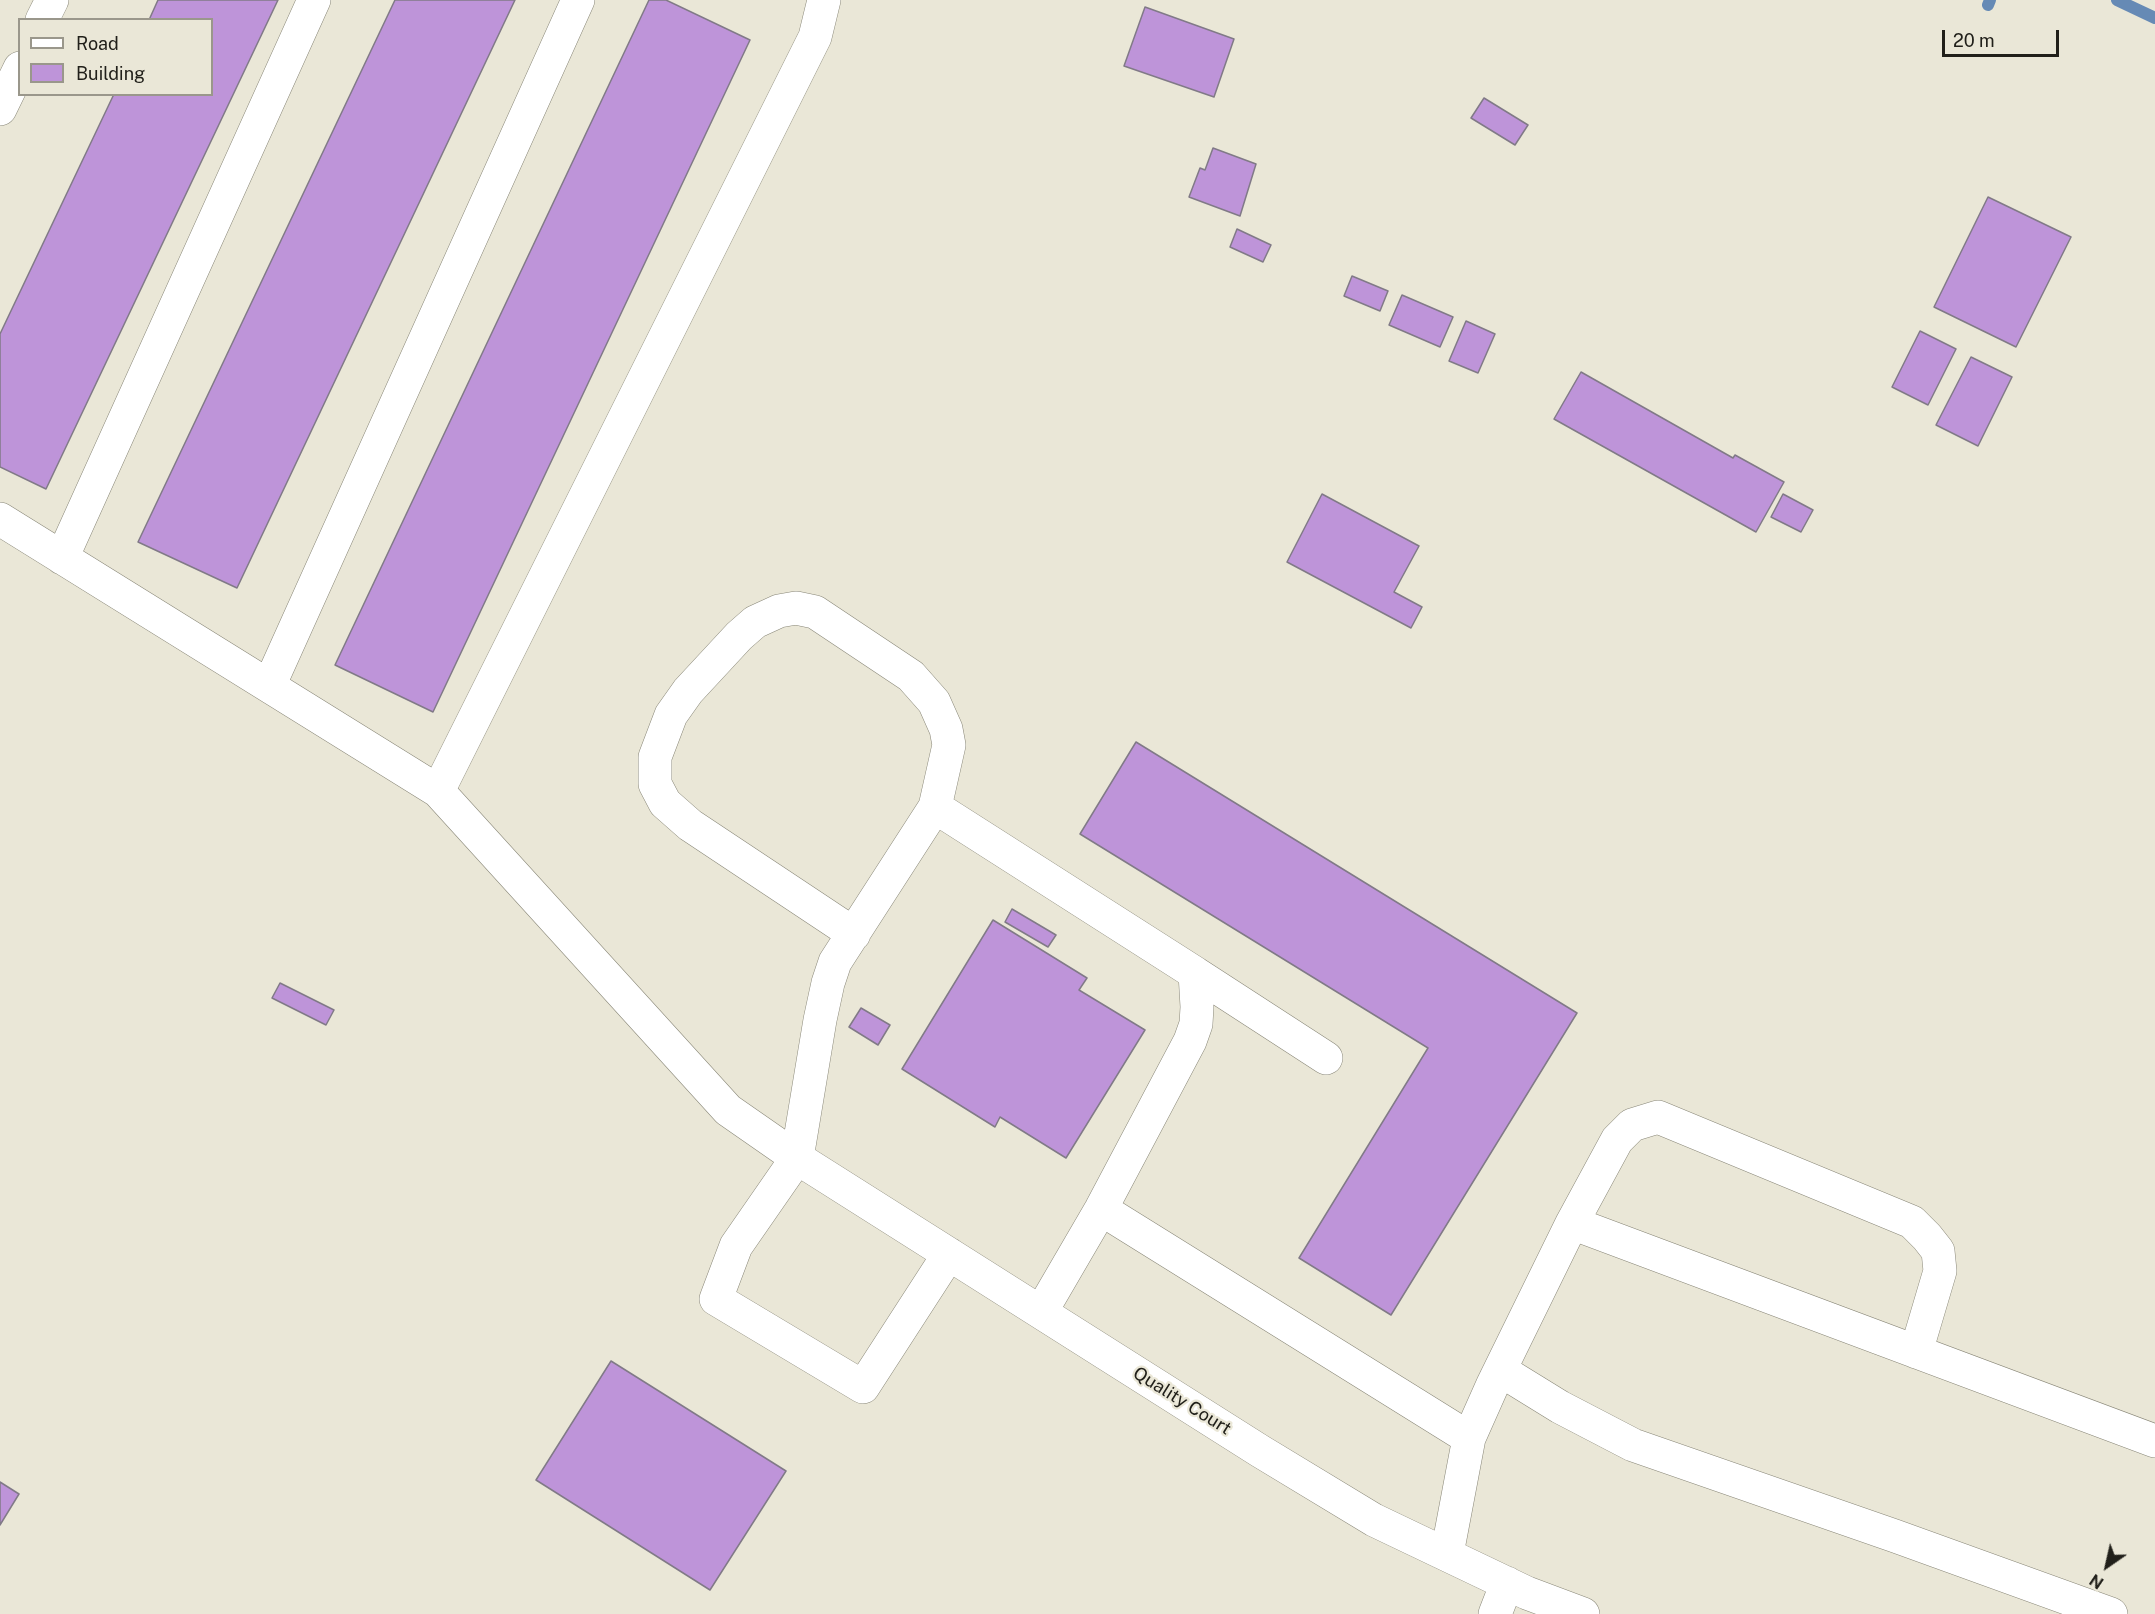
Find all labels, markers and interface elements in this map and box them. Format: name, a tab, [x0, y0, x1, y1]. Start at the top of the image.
legend	[18, 18, 213, 96]
scale bar	[1945, 18, 2062, 56]
text: 20 m	[1953, 30, 1995, 51]
text: Road	[76, 33, 119, 54]
text: Building	[76, 63, 145, 84]
street label: Quality Court	[1129, 1362, 1235, 1440]
north arrow	[2077, 1536, 2137, 1596]
text: N	[2086, 1570, 2107, 1593]

